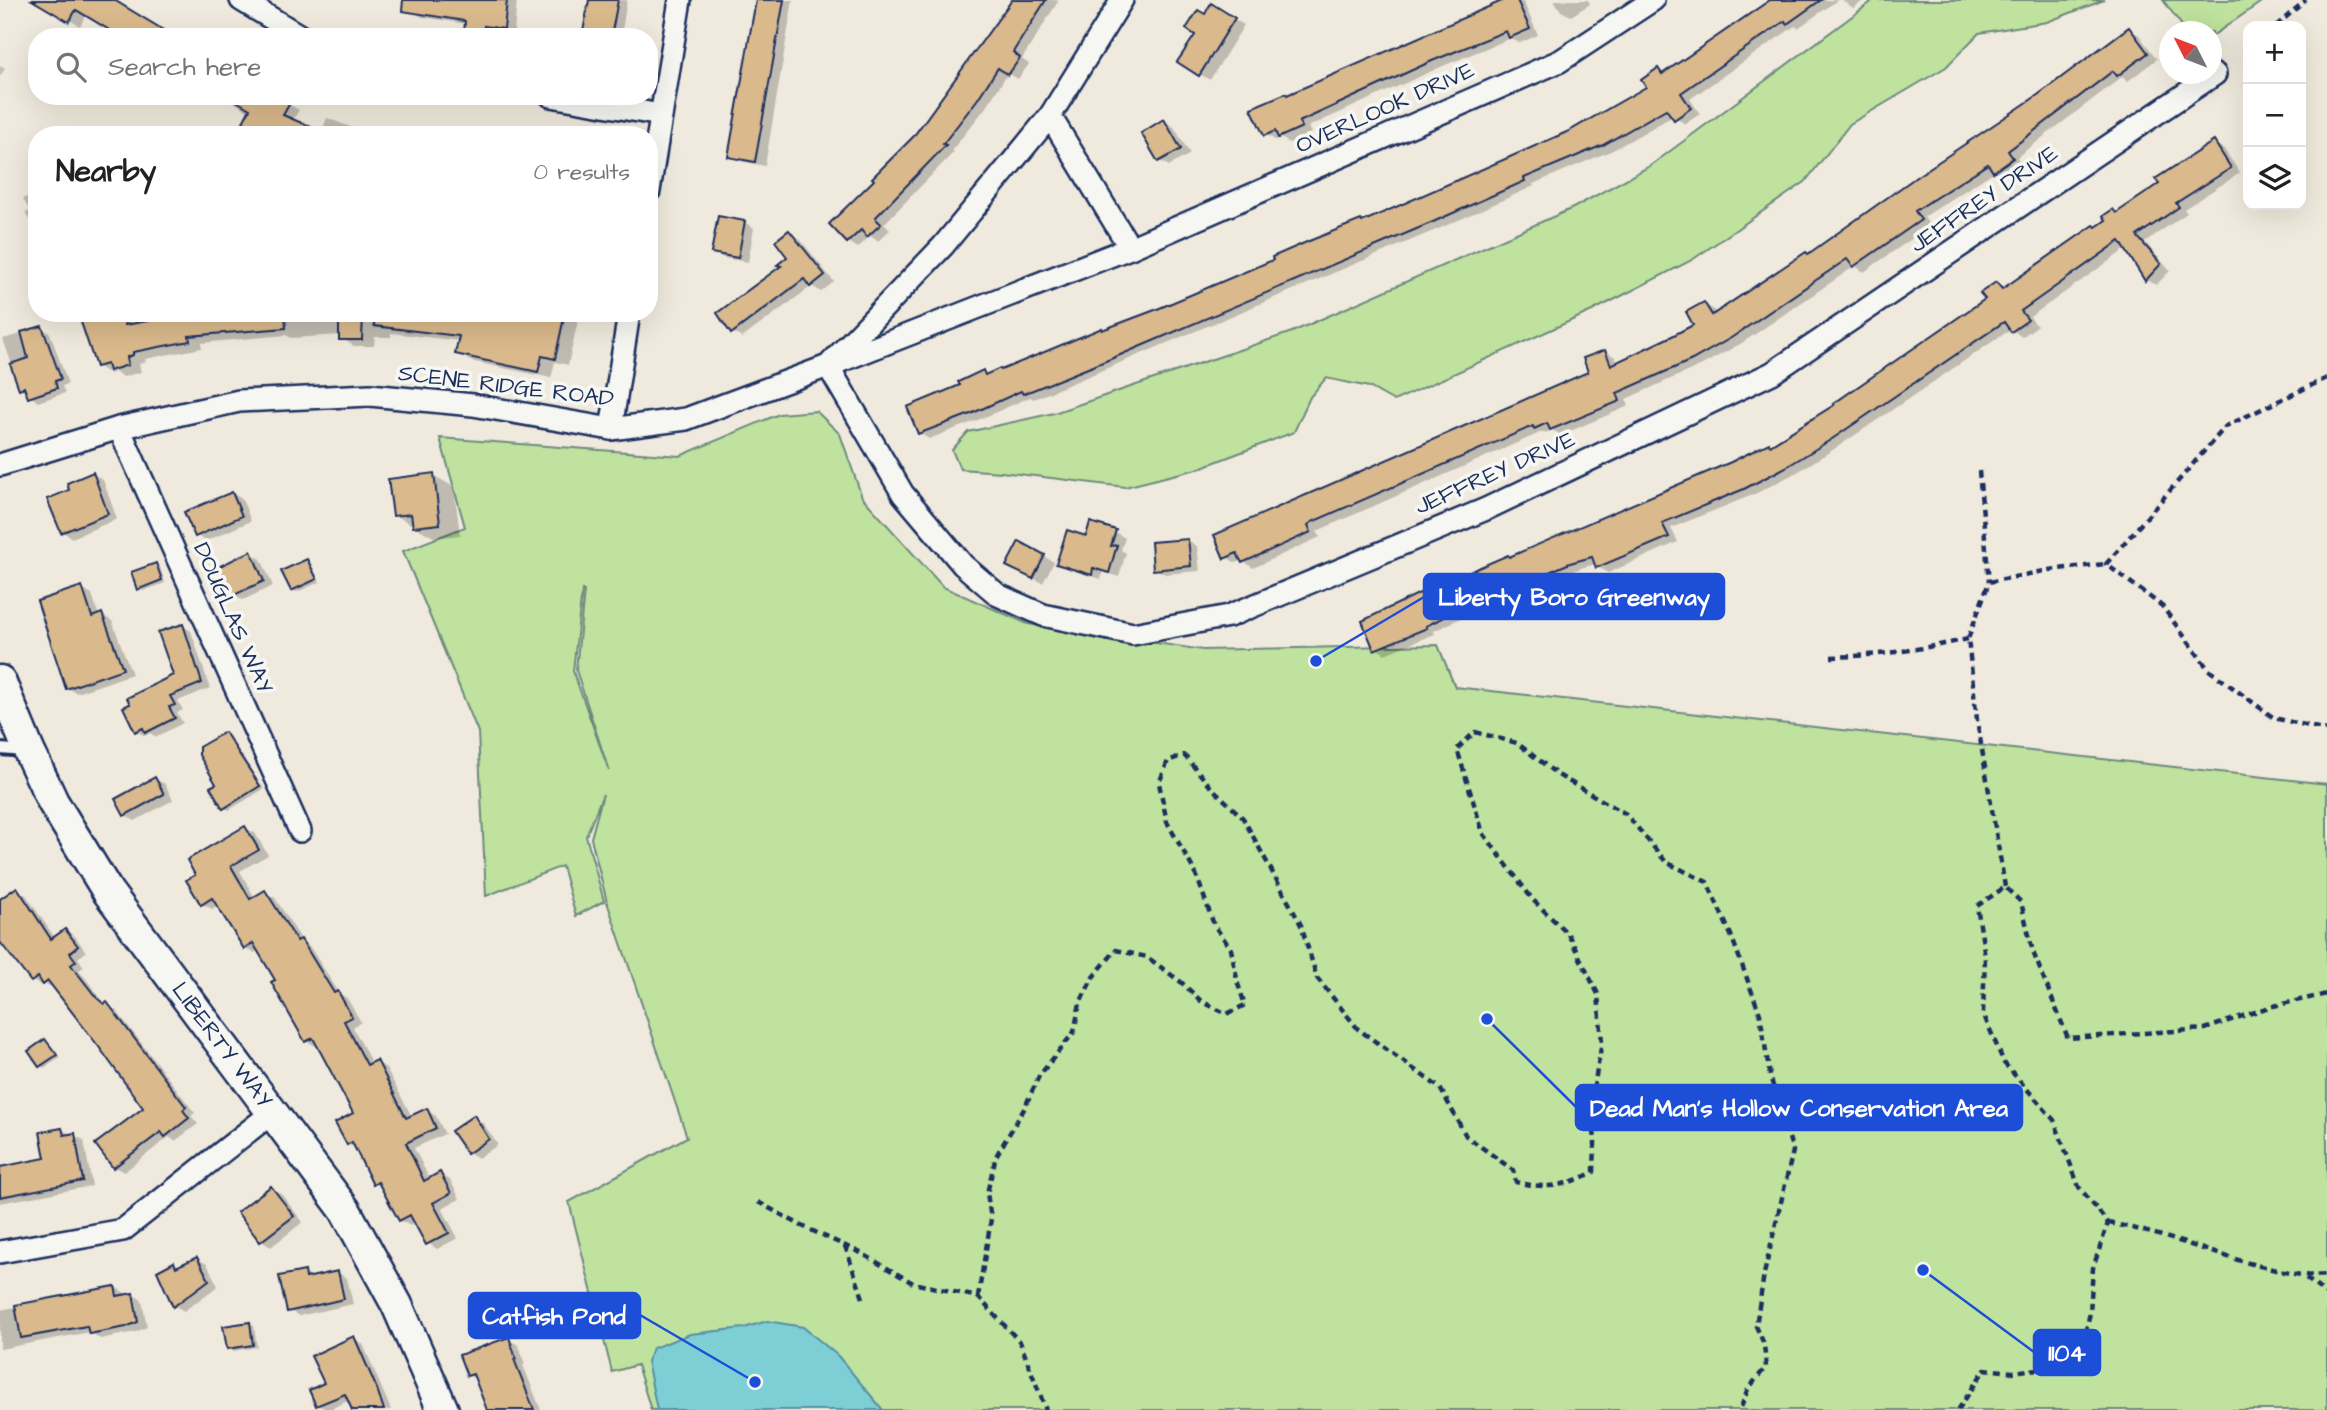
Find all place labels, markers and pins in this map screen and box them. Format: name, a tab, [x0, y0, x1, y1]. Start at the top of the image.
callout: Liberty Boro Greenway	[1424, 574, 1724, 619]
callout: Dead Man's Hollow Conservation Area	[1576, 1085, 2022, 1130]
callout: Catfish Pond	[469, 1293, 640, 1338]
callout: 1104	[2034, 1330, 2100, 1375]

